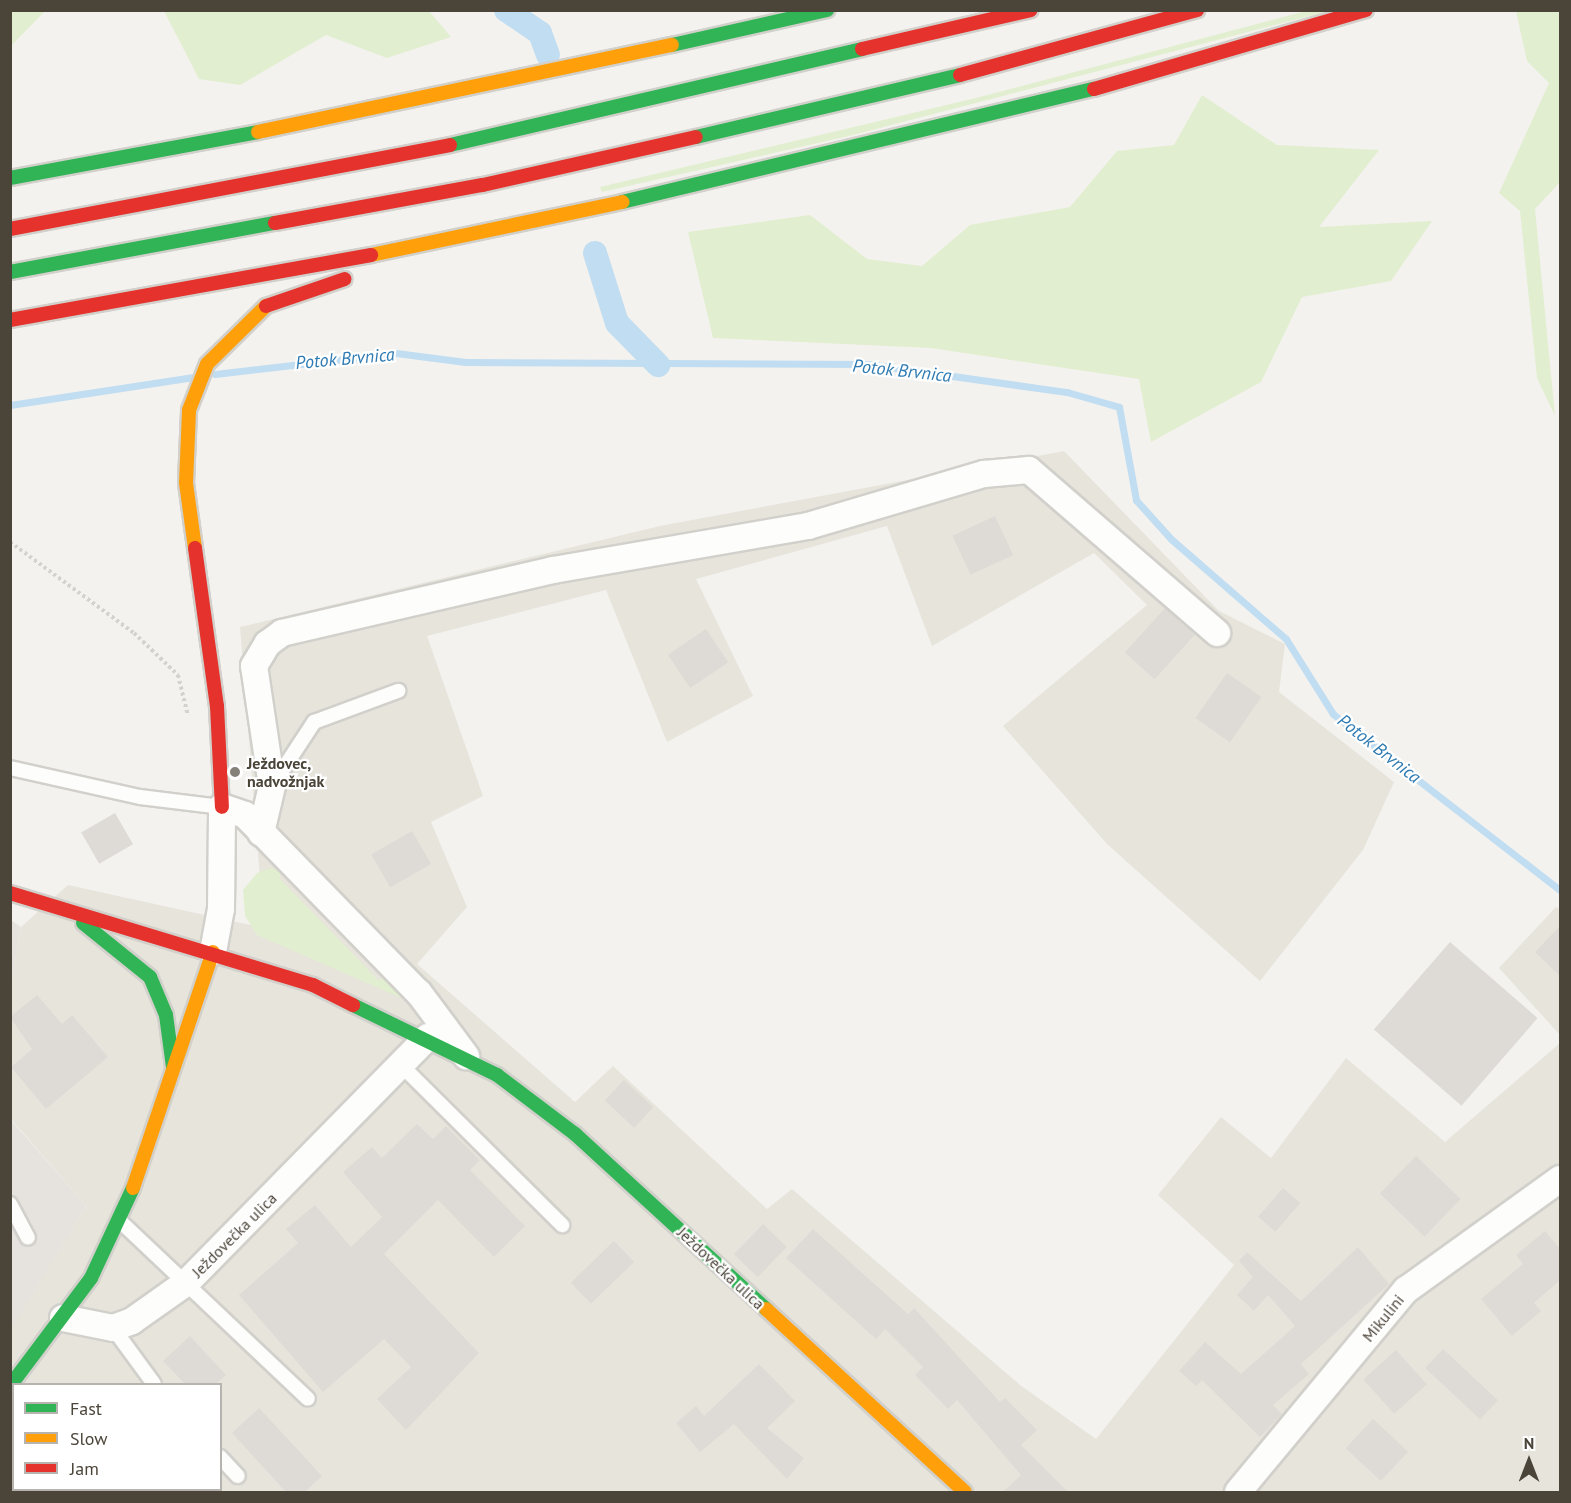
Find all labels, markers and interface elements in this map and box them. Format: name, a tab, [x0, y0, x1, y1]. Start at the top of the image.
water label: Potok Brvnica	[294, 344, 396, 374]
water label: Potok Brvnica	[851, 355, 953, 387]
water label: Potok Brvnica	[1333, 710, 1425, 788]
place label: Ježdovec, nadvožnjak	[247, 753, 324, 791]
marker: Ježdovec, nadvožnjak	[228, 765, 242, 779]
street label: Ježdovečka ulica	[188, 1189, 280, 1281]
street label: Ježdovečka ulica	[673, 1223, 769, 1313]
street label: Mikulini	[1358, 1290, 1408, 1346]
legend	[12, 1383, 222, 1491]
text: Fast	[70, 1397, 102, 1420]
text: Slow	[70, 1427, 108, 1450]
north arrow	[1499, 1431, 1559, 1491]
text: N	[1524, 1433, 1534, 1453]
text: Jam	[70, 1457, 99, 1480]

